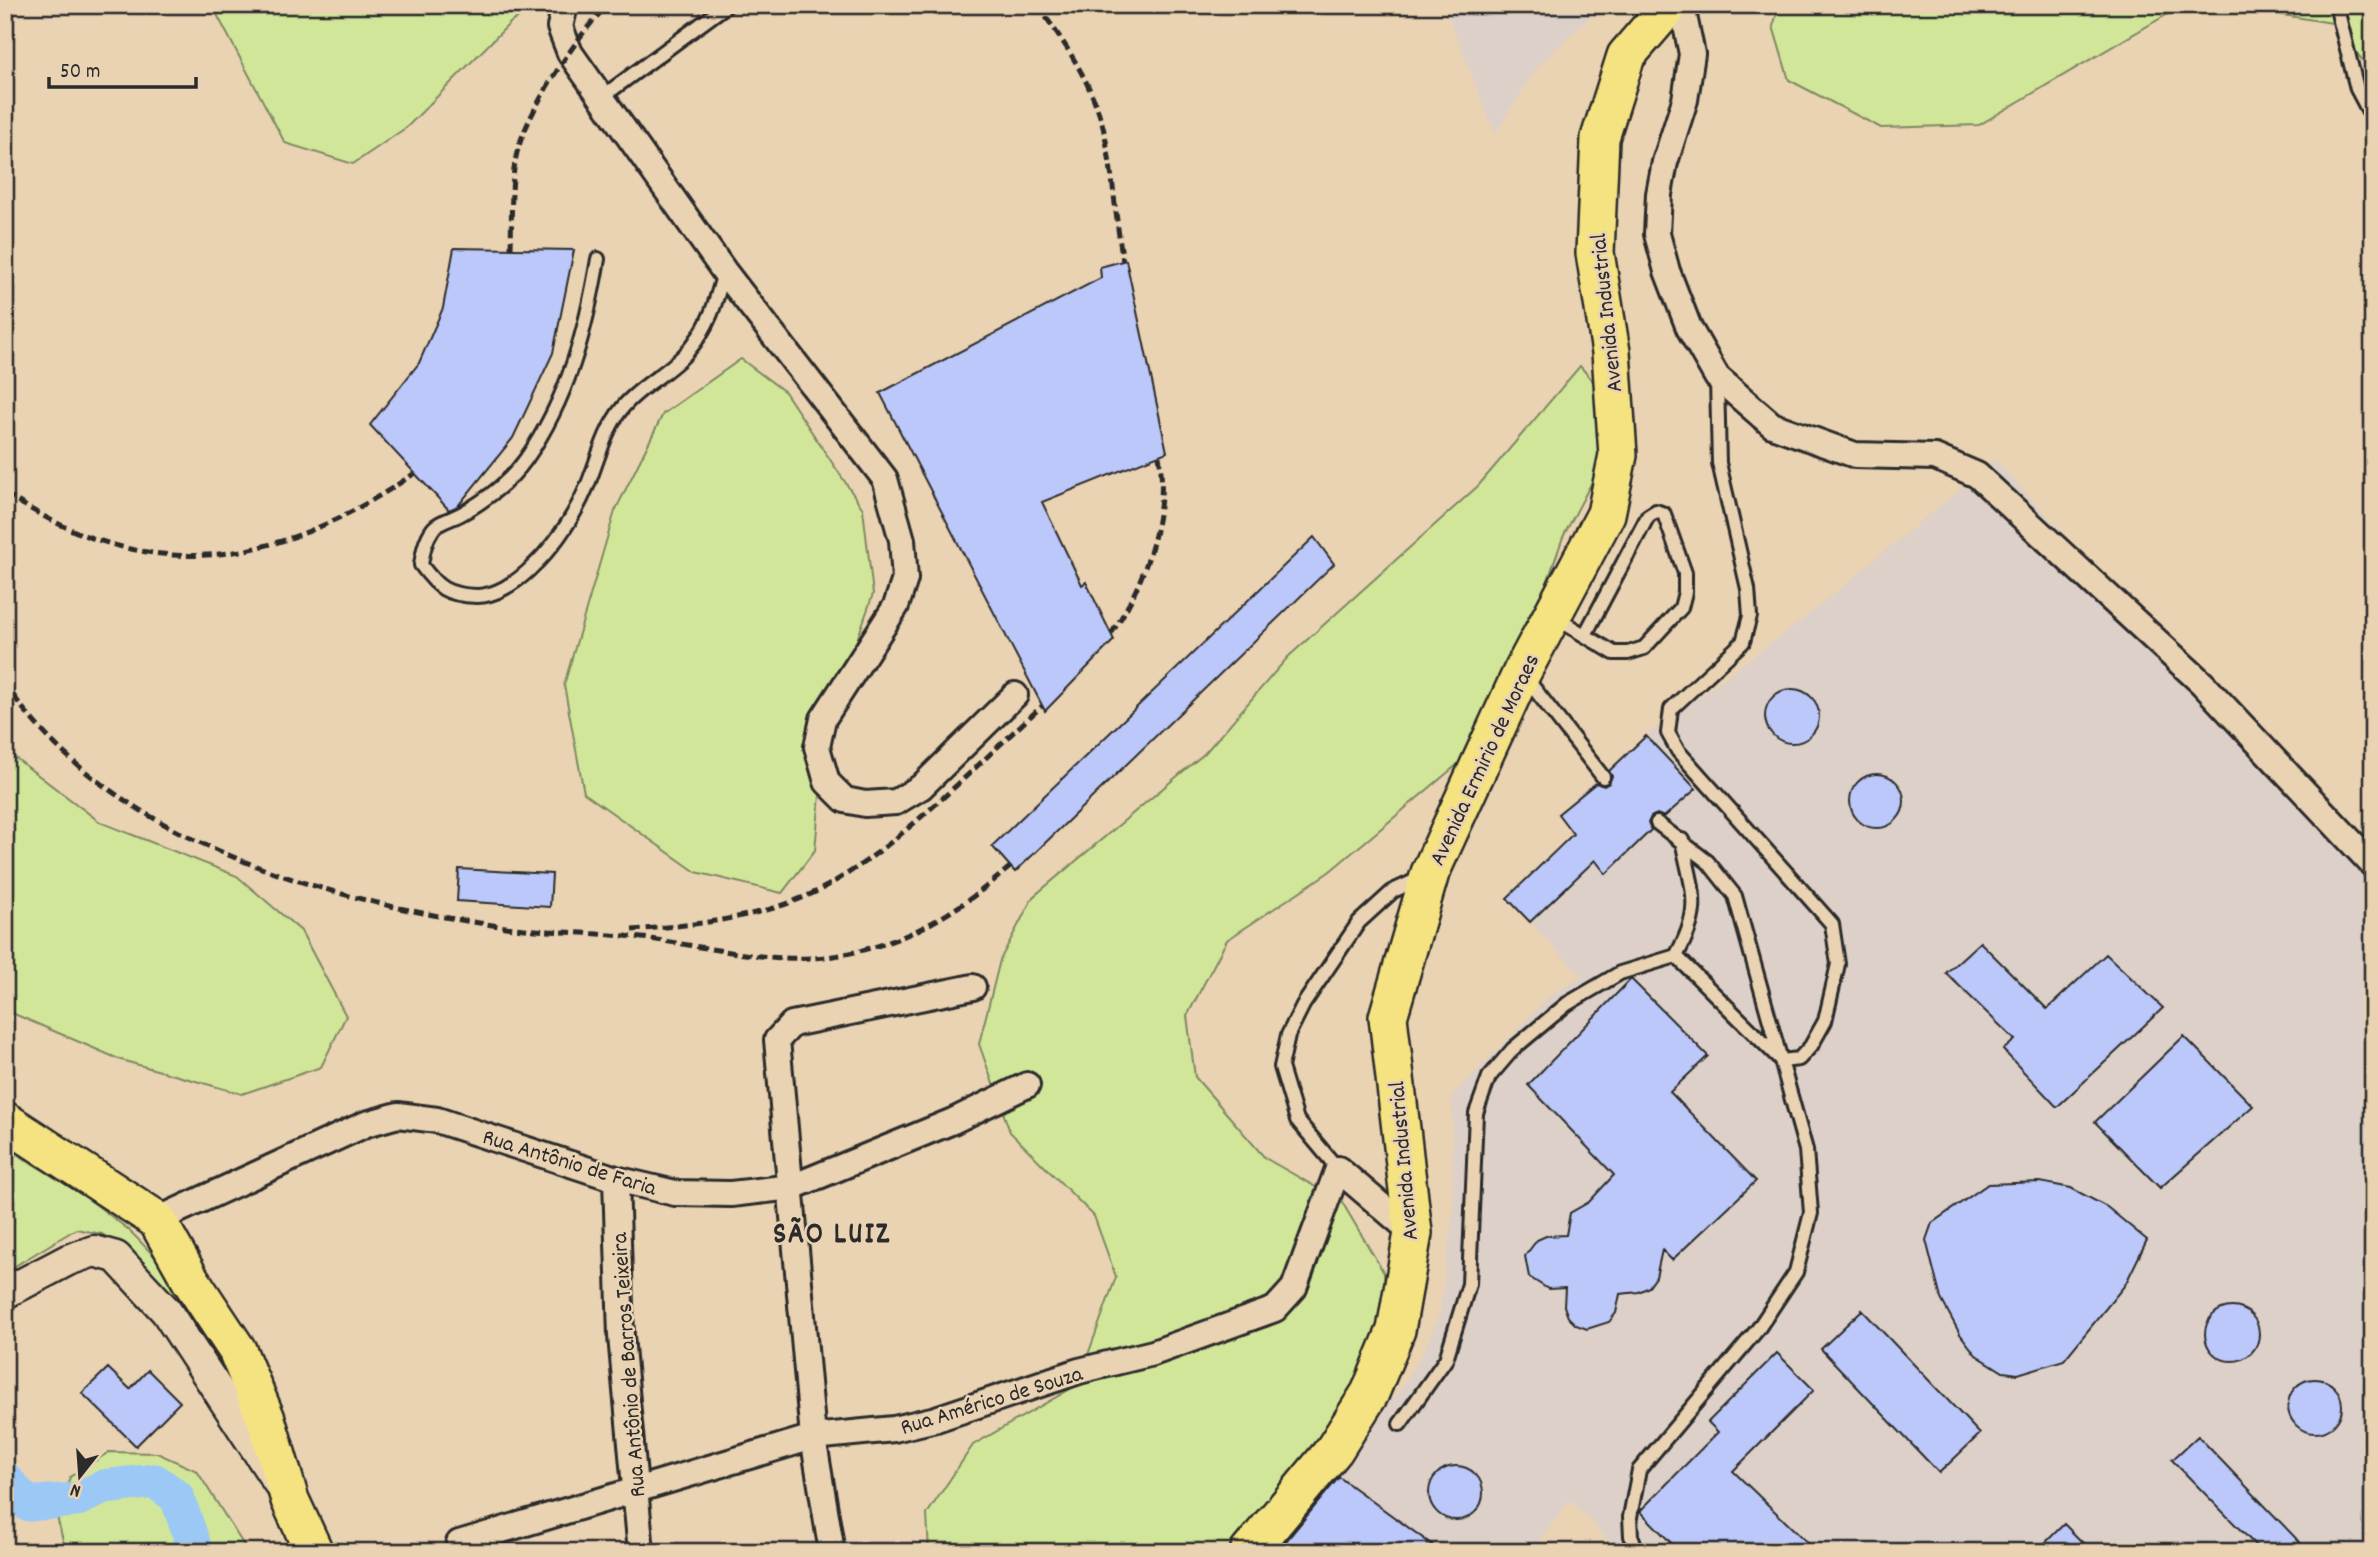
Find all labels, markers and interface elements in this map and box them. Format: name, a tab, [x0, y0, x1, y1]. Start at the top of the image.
scale bar	[49, 46, 196, 90]
text: 50 m	[60, 58, 100, 88]
street label: Avenida Industrial	[1584, 231, 1633, 394]
street label: Avenida Ermirio de Moraes	[1423, 649, 1550, 872]
street label: Avenida Industrial	[1382, 1079, 1429, 1242]
street label: Rua Antônio de Faria	[478, 1122, 661, 1207]
district label: SÃO LUIZ	[773, 1215, 891, 1258]
street label: Rua Antônio de Barros Teixeira	[605, 1230, 656, 1498]
street label: Rua Américo de Souza	[897, 1359, 1088, 1446]
north arrow	[46, 1442, 116, 1512]
text: N	[68, 1475, 84, 1503]

